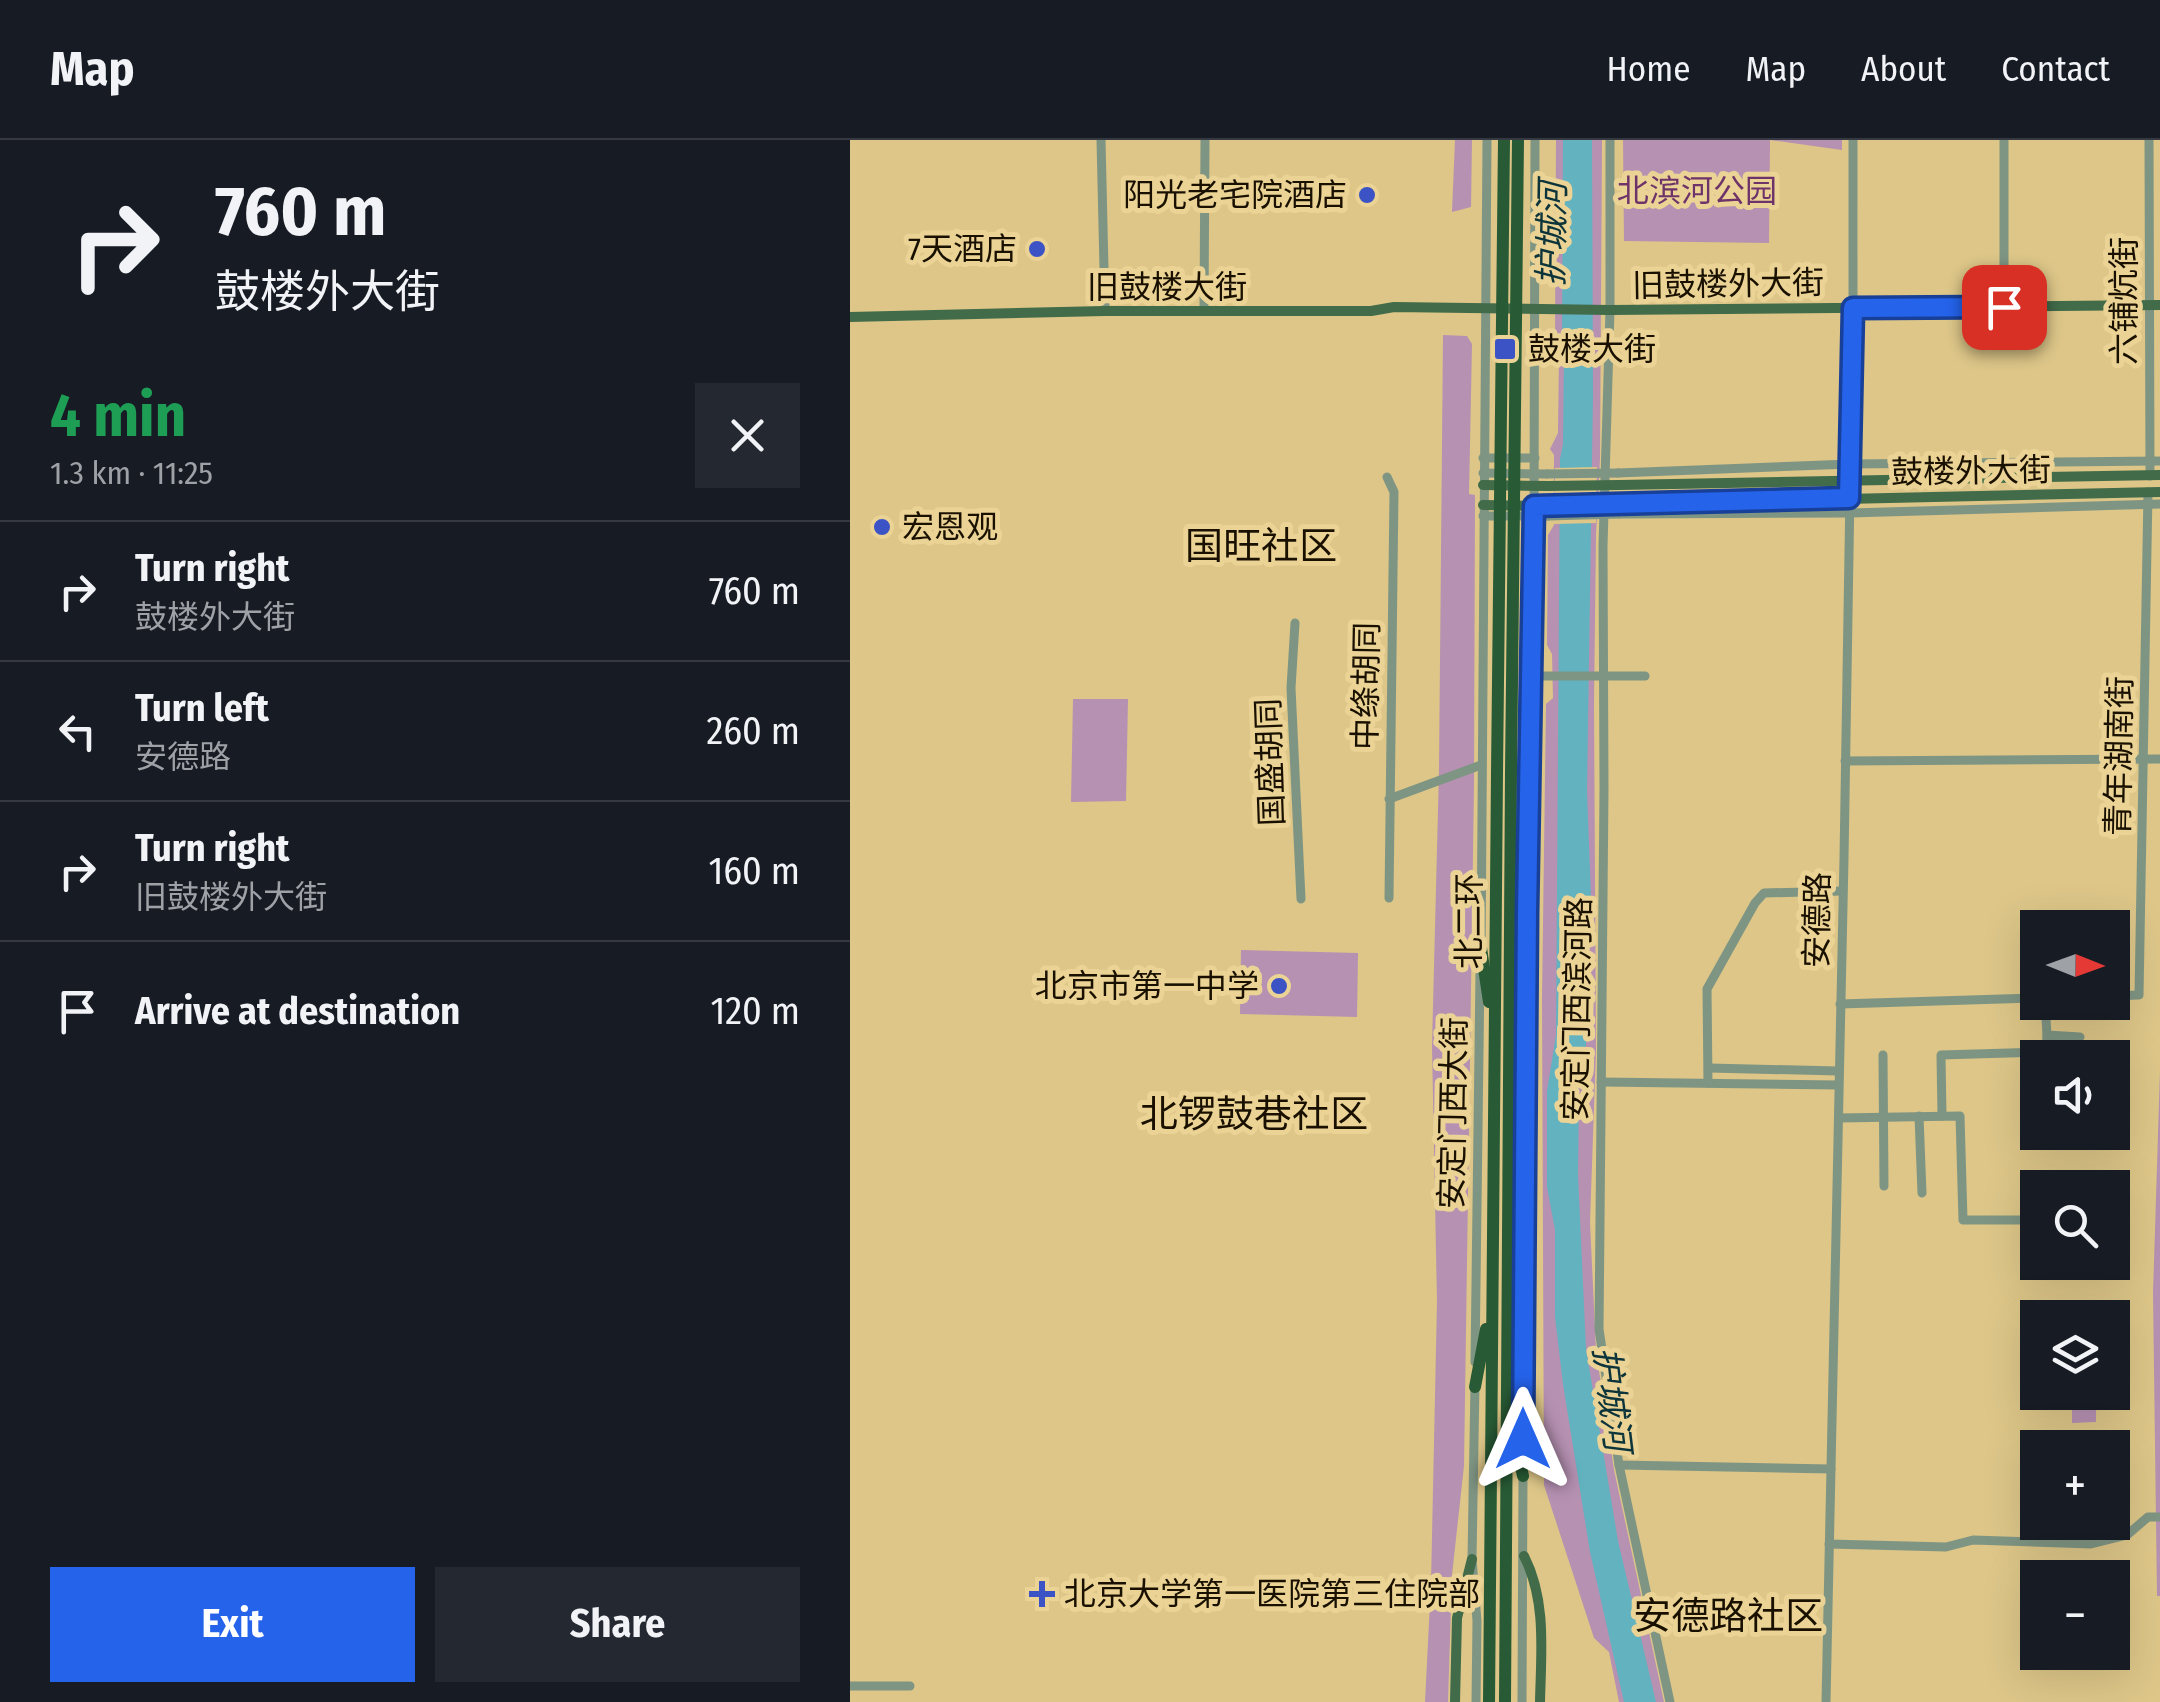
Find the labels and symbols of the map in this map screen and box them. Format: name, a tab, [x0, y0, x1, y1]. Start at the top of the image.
park label: 北滨河公园	[1617, 172, 1777, 210]
water label: 护城河	[1530, 175, 1574, 287]
place label: 阳光老宅院酒店	[1123, 176, 1347, 214]
marker: 阳光老宅院酒店	[1356, 184, 1378, 206]
place label: 7天酒店	[908, 230, 1017, 268]
street label: 六铺炕街	[2105, 237, 2143, 365]
marker: 7天酒店	[1026, 238, 1048, 260]
street label: 旧鼓楼外大街	[1632, 263, 1824, 305]
pin	[1962, 265, 2047, 350]
street label: 旧鼓楼大街	[1087, 268, 1247, 306]
place label: 鼓楼大街	[1528, 330, 1656, 368]
marker: 鼓楼大街	[1492, 336, 1518, 362]
street label: 鼓楼外大街	[1891, 451, 2051, 491]
place label: 宏恩观	[902, 508, 998, 546]
marker: 宏恩观	[871, 516, 893, 538]
district label: 国旺社区	[1185, 523, 1337, 569]
street label: 中绦胡同	[1346, 622, 1386, 750]
street label: 青年湖南街	[2099, 676, 2139, 836]
street label: 国盛胡同	[1249, 697, 1291, 827]
street label: 安德路	[1797, 872, 1837, 968]
street label: 北二环	[1450, 873, 1488, 969]
street label: 安定门西滨河路	[1556, 897, 1598, 1121]
north arrow	[2020, 910, 2130, 1020]
place label: 北京市第一中学	[1035, 967, 1259, 1005]
marker: 北京市第一中学	[1268, 975, 1290, 997]
street label: 安定门西大街	[1432, 1017, 1474, 1209]
district label: 北锣鼓巷社区	[1140, 1091, 1368, 1137]
water label: 护城河	[1585, 1344, 1640, 1460]
position arrow	[1471, 1387, 1575, 1491]
place label: 北京大学第一医院第三住院部	[1064, 1575, 1480, 1613]
marker: 北京大学第一医院第三住院部	[1029, 1581, 1055, 1607]
district label: 安德路社区	[1633, 1593, 1823, 1639]

